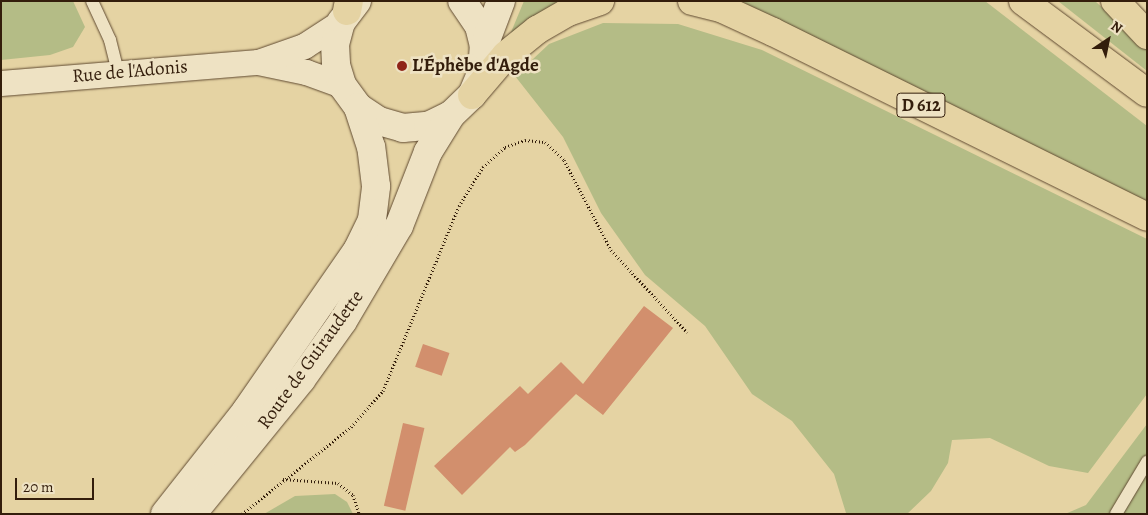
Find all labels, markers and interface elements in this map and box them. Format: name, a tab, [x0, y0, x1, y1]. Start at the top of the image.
north arrow	[1083, 15, 1133, 65]
text: N	[1107, 16, 1126, 38]
place label: L'Éphèbe d'Agde	[412, 55, 539, 77]
street label: Rue de l'Adonis	[71, 56, 189, 88]
marker: L'Éphèbe d'Agde	[396, 60, 408, 72]
road number: D 612	[896, 90, 946, 120]
street label: Route de Guiraudette	[253, 286, 369, 434]
scale bar	[18, 468, 96, 500]
text: 20 m	[23, 477, 54, 497]

